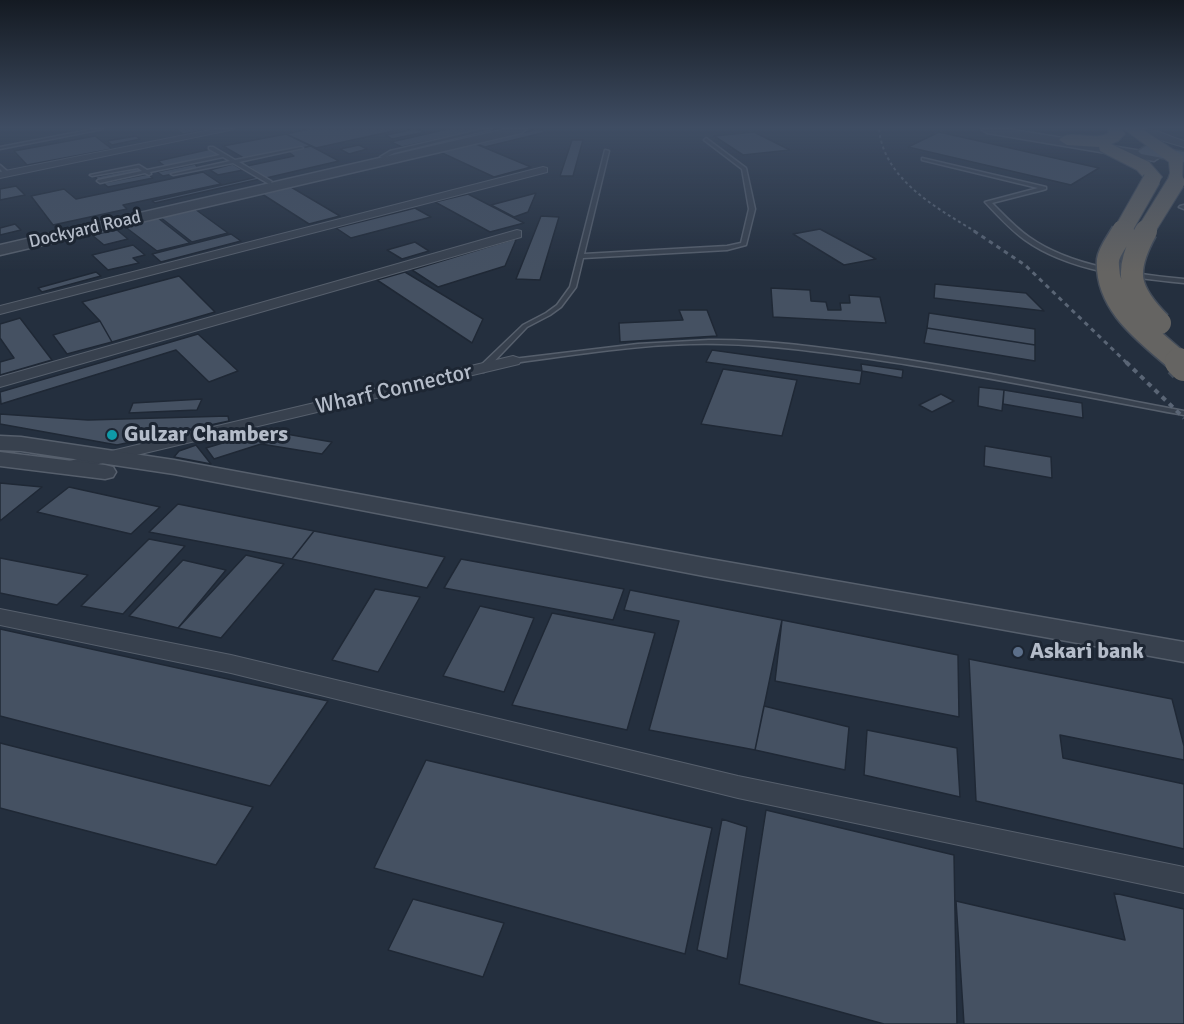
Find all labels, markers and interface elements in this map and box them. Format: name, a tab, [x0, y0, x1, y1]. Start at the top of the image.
street label: Dockyard Road	[27, 207, 143, 253]
street label: Wharf Connector	[313, 359, 475, 421]
place label: Gulzar Chambers	[124, 422, 288, 448]
marker: Gulzar Chambers	[105, 428, 119, 442]
place label: Askari bank	[1030, 639, 1144, 665]
marker: Askari bank	[1011, 645, 1025, 659]

